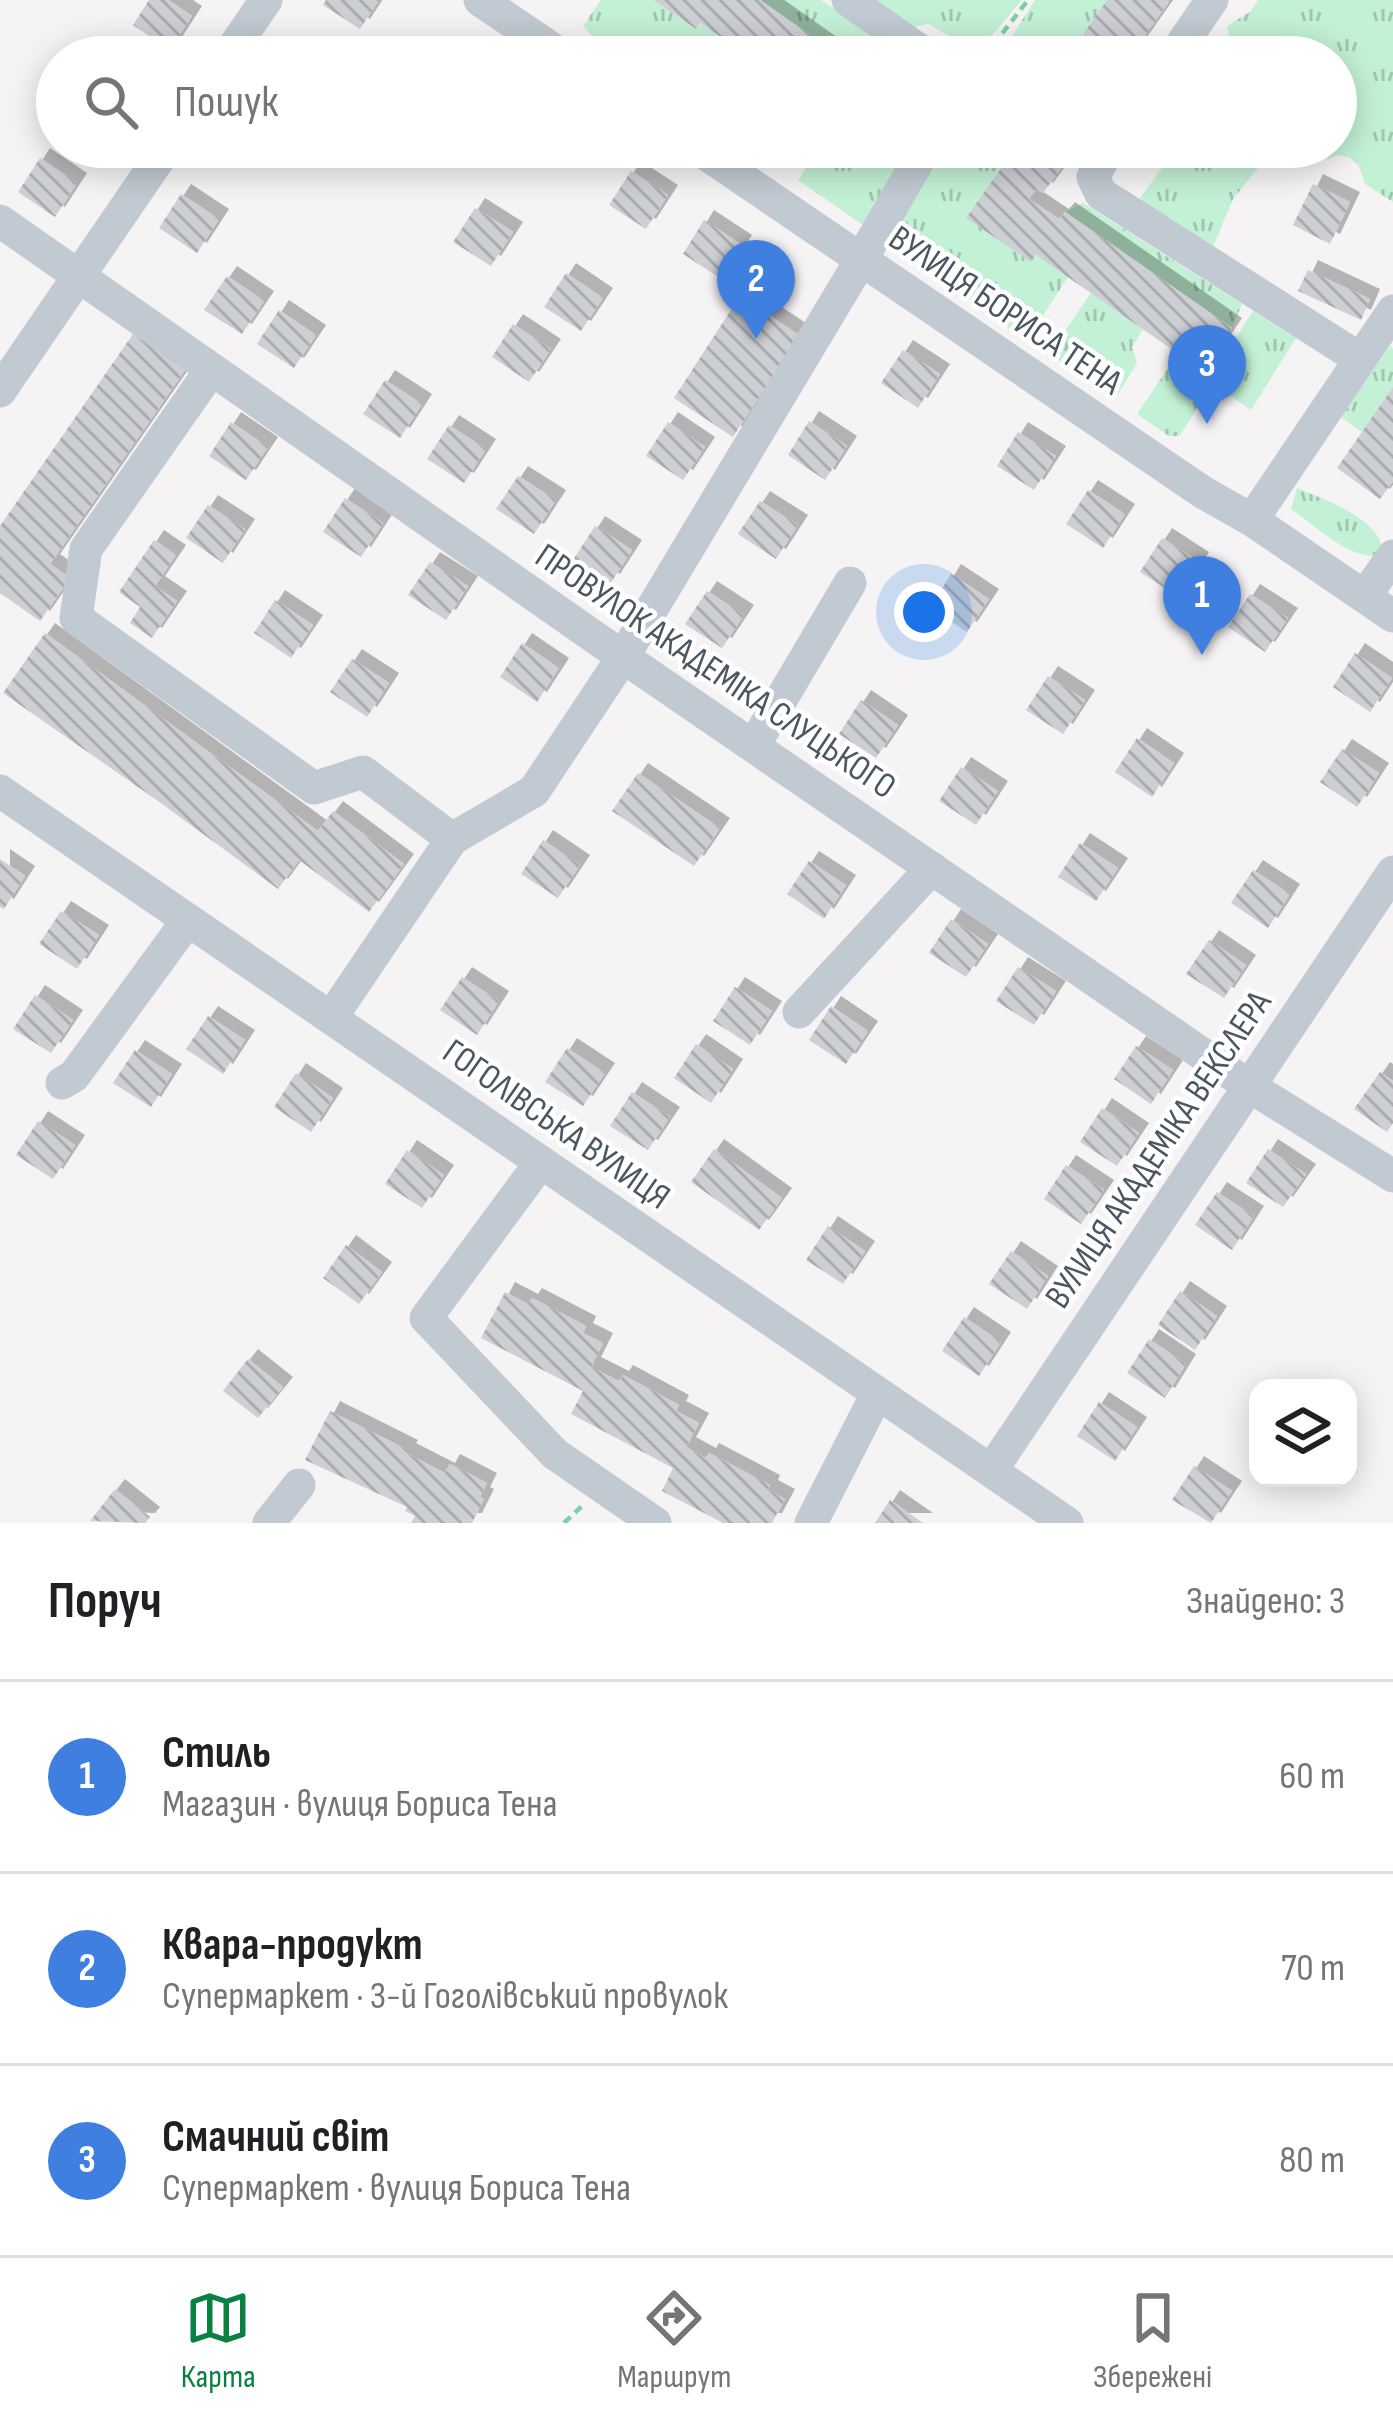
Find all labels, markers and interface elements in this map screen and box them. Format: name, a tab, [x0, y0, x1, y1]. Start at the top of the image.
search box	[36, 36, 1357, 168]
icon: search	[78, 69, 144, 135]
text: Пошук	[174, 75, 278, 130]
street label: ВУЛИЦЯ БОРИСА ТЕНА	[880, 217, 1130, 405]
pin: 2	[717, 240, 795, 339]
pin: 3	[1168, 325, 1246, 424]
street label: ПРОВУЛОК АКАДЕМІКА СЛУЦЬКОГО	[527, 535, 903, 809]
pin: 1	[1163, 556, 1241, 655]
your location	[894, 582, 954, 642]
street label: ВУЛИЦЯ АКАДЕМІКА ВЕКСЛЕРА	[1037, 983, 1282, 1317]
street label: ГОГОЛІВСЬКА ВУЛИЦЯ	[434, 1031, 678, 1219]
map controls	[1249, 1379, 1357, 1487]
button: layers	[1249, 1379, 1357, 1487]
text: Поруч	[48, 1571, 162, 1632]
text: Знайдено: 3	[1186, 1578, 1345, 1625]
text: Стиль	[162, 1726, 271, 1781]
text: 1	[79, 1753, 95, 1800]
text: 60 m	[1279, 1753, 1345, 1800]
text: Магазин · вулиця Бориса Тена	[162, 1781, 558, 1828]
text: Квара-продукт	[162, 1918, 423, 1973]
text: 2	[78, 1945, 96, 1992]
text: 70 m	[1281, 1945, 1345, 1992]
text: Супермаркет · 3-й Гоголівський провулок	[162, 1973, 728, 2020]
text: Смачний світ	[162, 2110, 389, 2165]
text: 3	[78, 2137, 96, 2184]
text: 80 m	[1279, 2137, 1345, 2184]
text: Супермаркет · вулиця Бориса Тена	[162, 2165, 631, 2212]
tab: Карта	[181, 2285, 256, 2397]
tab: Маршрут	[617, 2285, 731, 2397]
tab: Збережені	[1093, 2285, 1212, 2397]

